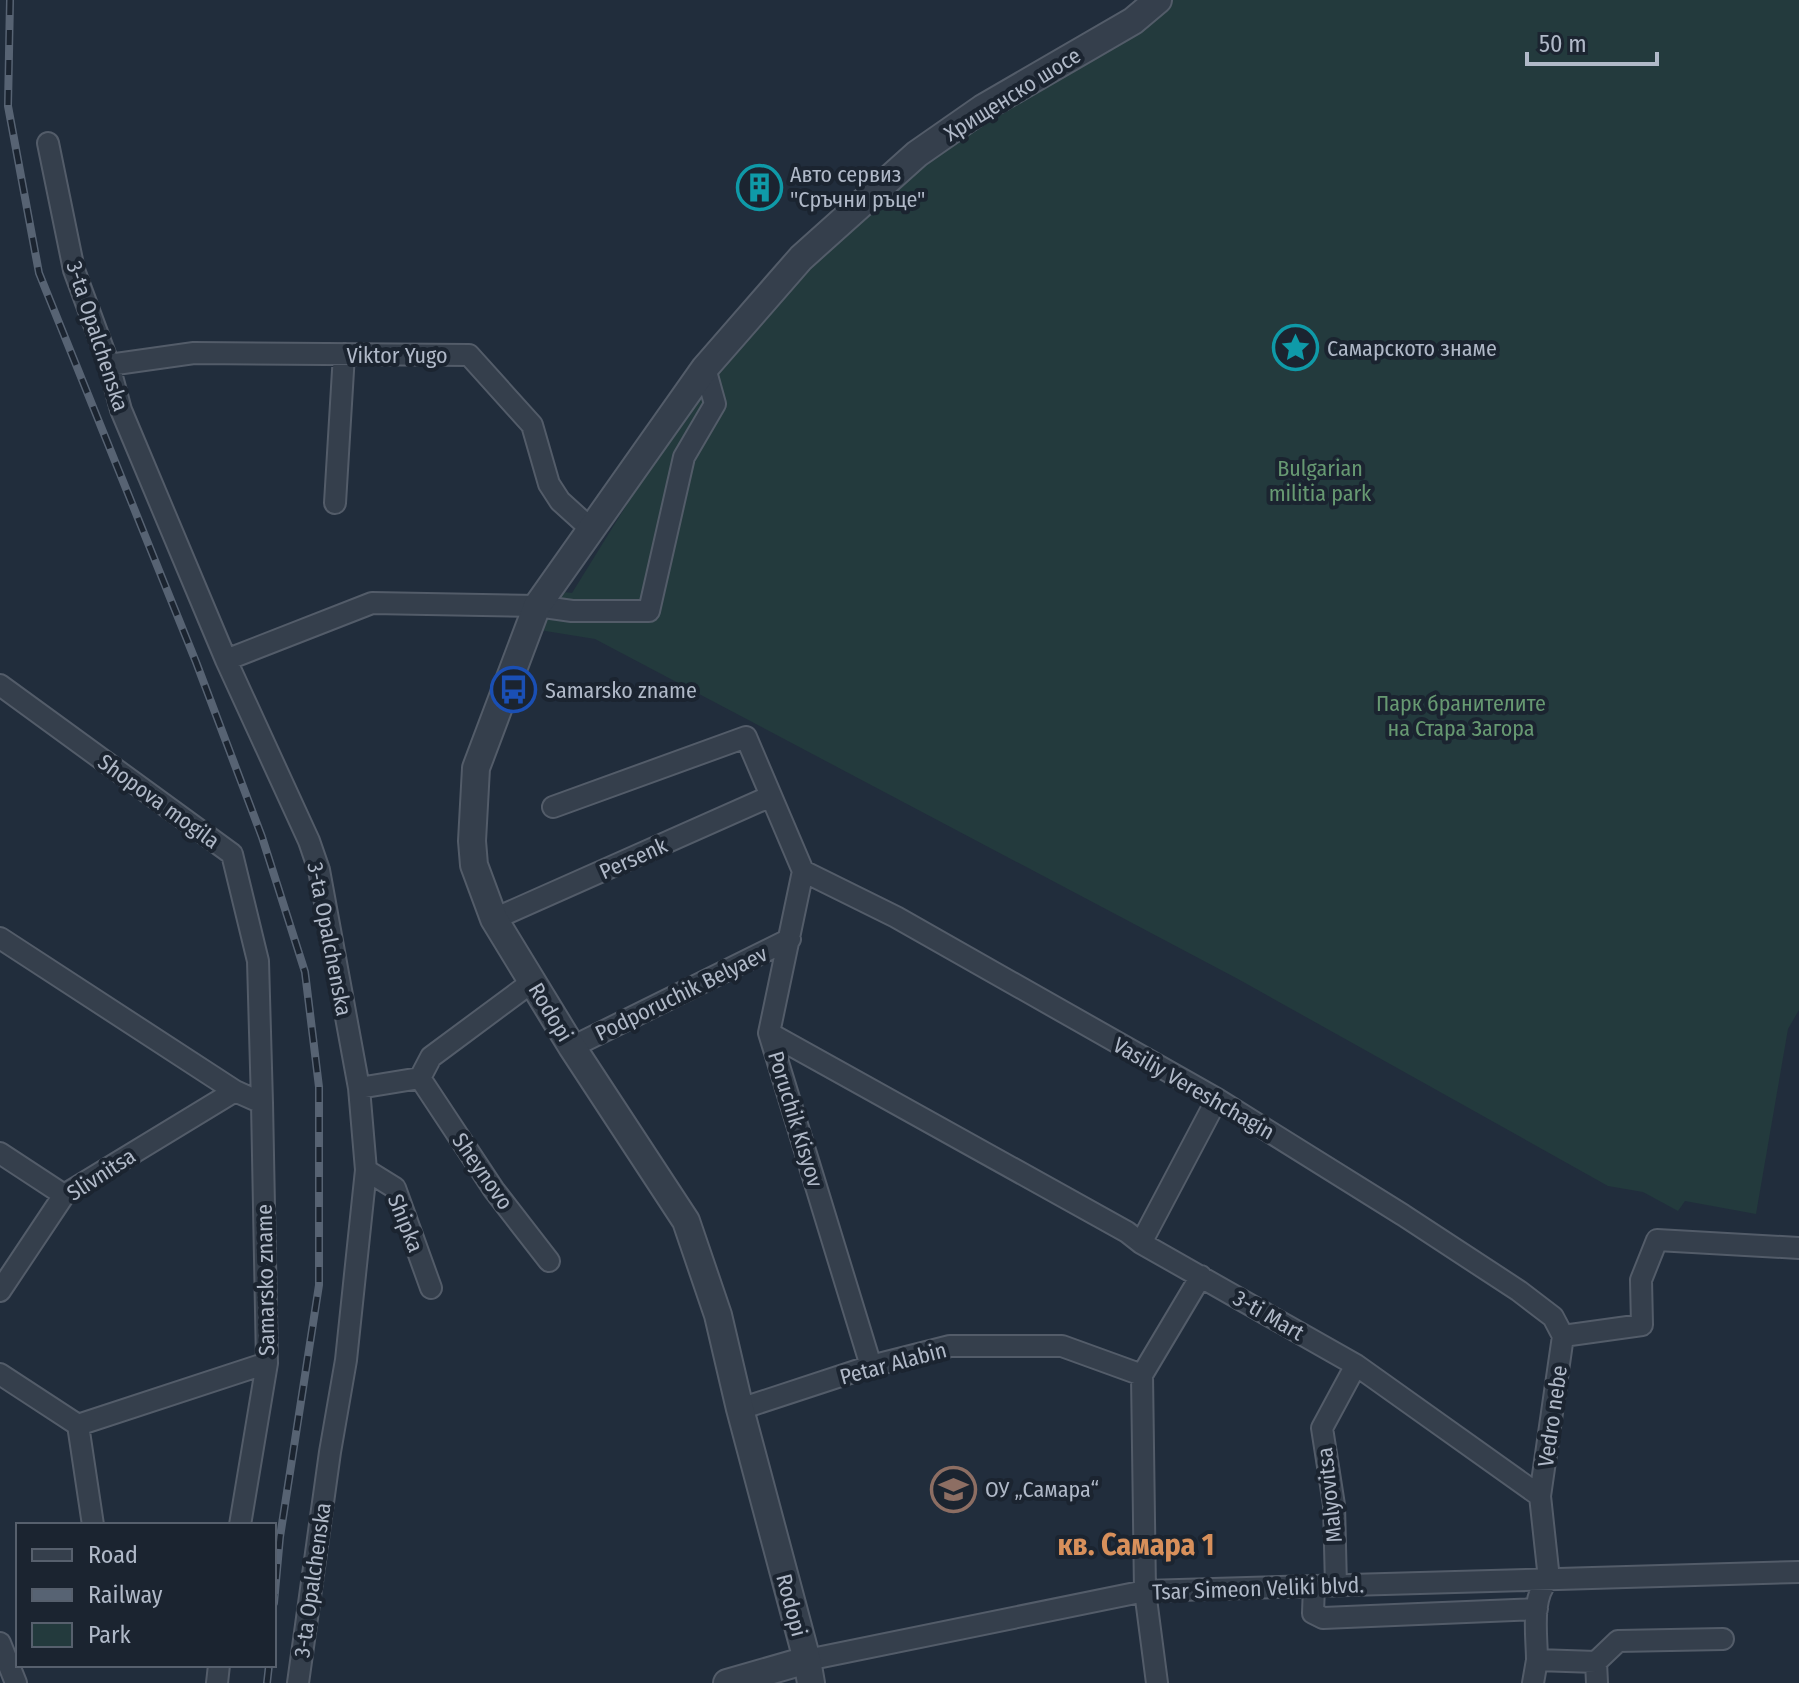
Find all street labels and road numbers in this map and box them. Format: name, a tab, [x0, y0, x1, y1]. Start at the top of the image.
street label: Хрищенско шосе	[939, 42, 1086, 147]
street label: 3-ta Opalchenska	[61, 258, 134, 415]
street label: Viktor Yugo	[346, 342, 448, 369]
street label: Shopova mogila	[93, 748, 225, 855]
street label: Persenk	[595, 831, 672, 885]
street label: 3-ta Opalchenska	[301, 860, 358, 1018]
street label: Podporuchik Belyaev	[591, 940, 772, 1047]
street label: Rodopi	[523, 978, 579, 1047]
street label: Vasiliy Vereshchagin	[1108, 1031, 1279, 1146]
street label: Poruchik Kisyov	[762, 1048, 829, 1191]
street label: Sheynovo	[446, 1128, 519, 1215]
street label: Slivnitsa	[62, 1142, 141, 1207]
street label: Shipka	[382, 1190, 429, 1256]
street label: Samarsko zname	[251, 1204, 280, 1356]
street label: 3-ti Mart	[1229, 1284, 1310, 1347]
street label: Petar Alabin	[837, 1336, 949, 1391]
street label: Vedro nebe	[1532, 1364, 1573, 1469]
street label: Malyovitsa	[1311, 1446, 1348, 1544]
street label: 3-ta Opalchenska	[288, 1501, 337, 1659]
street label: Rodopi	[770, 1571, 813, 1639]
street label: Tsar Simeon Veliki blvd.	[1152, 1571, 1364, 1606]

